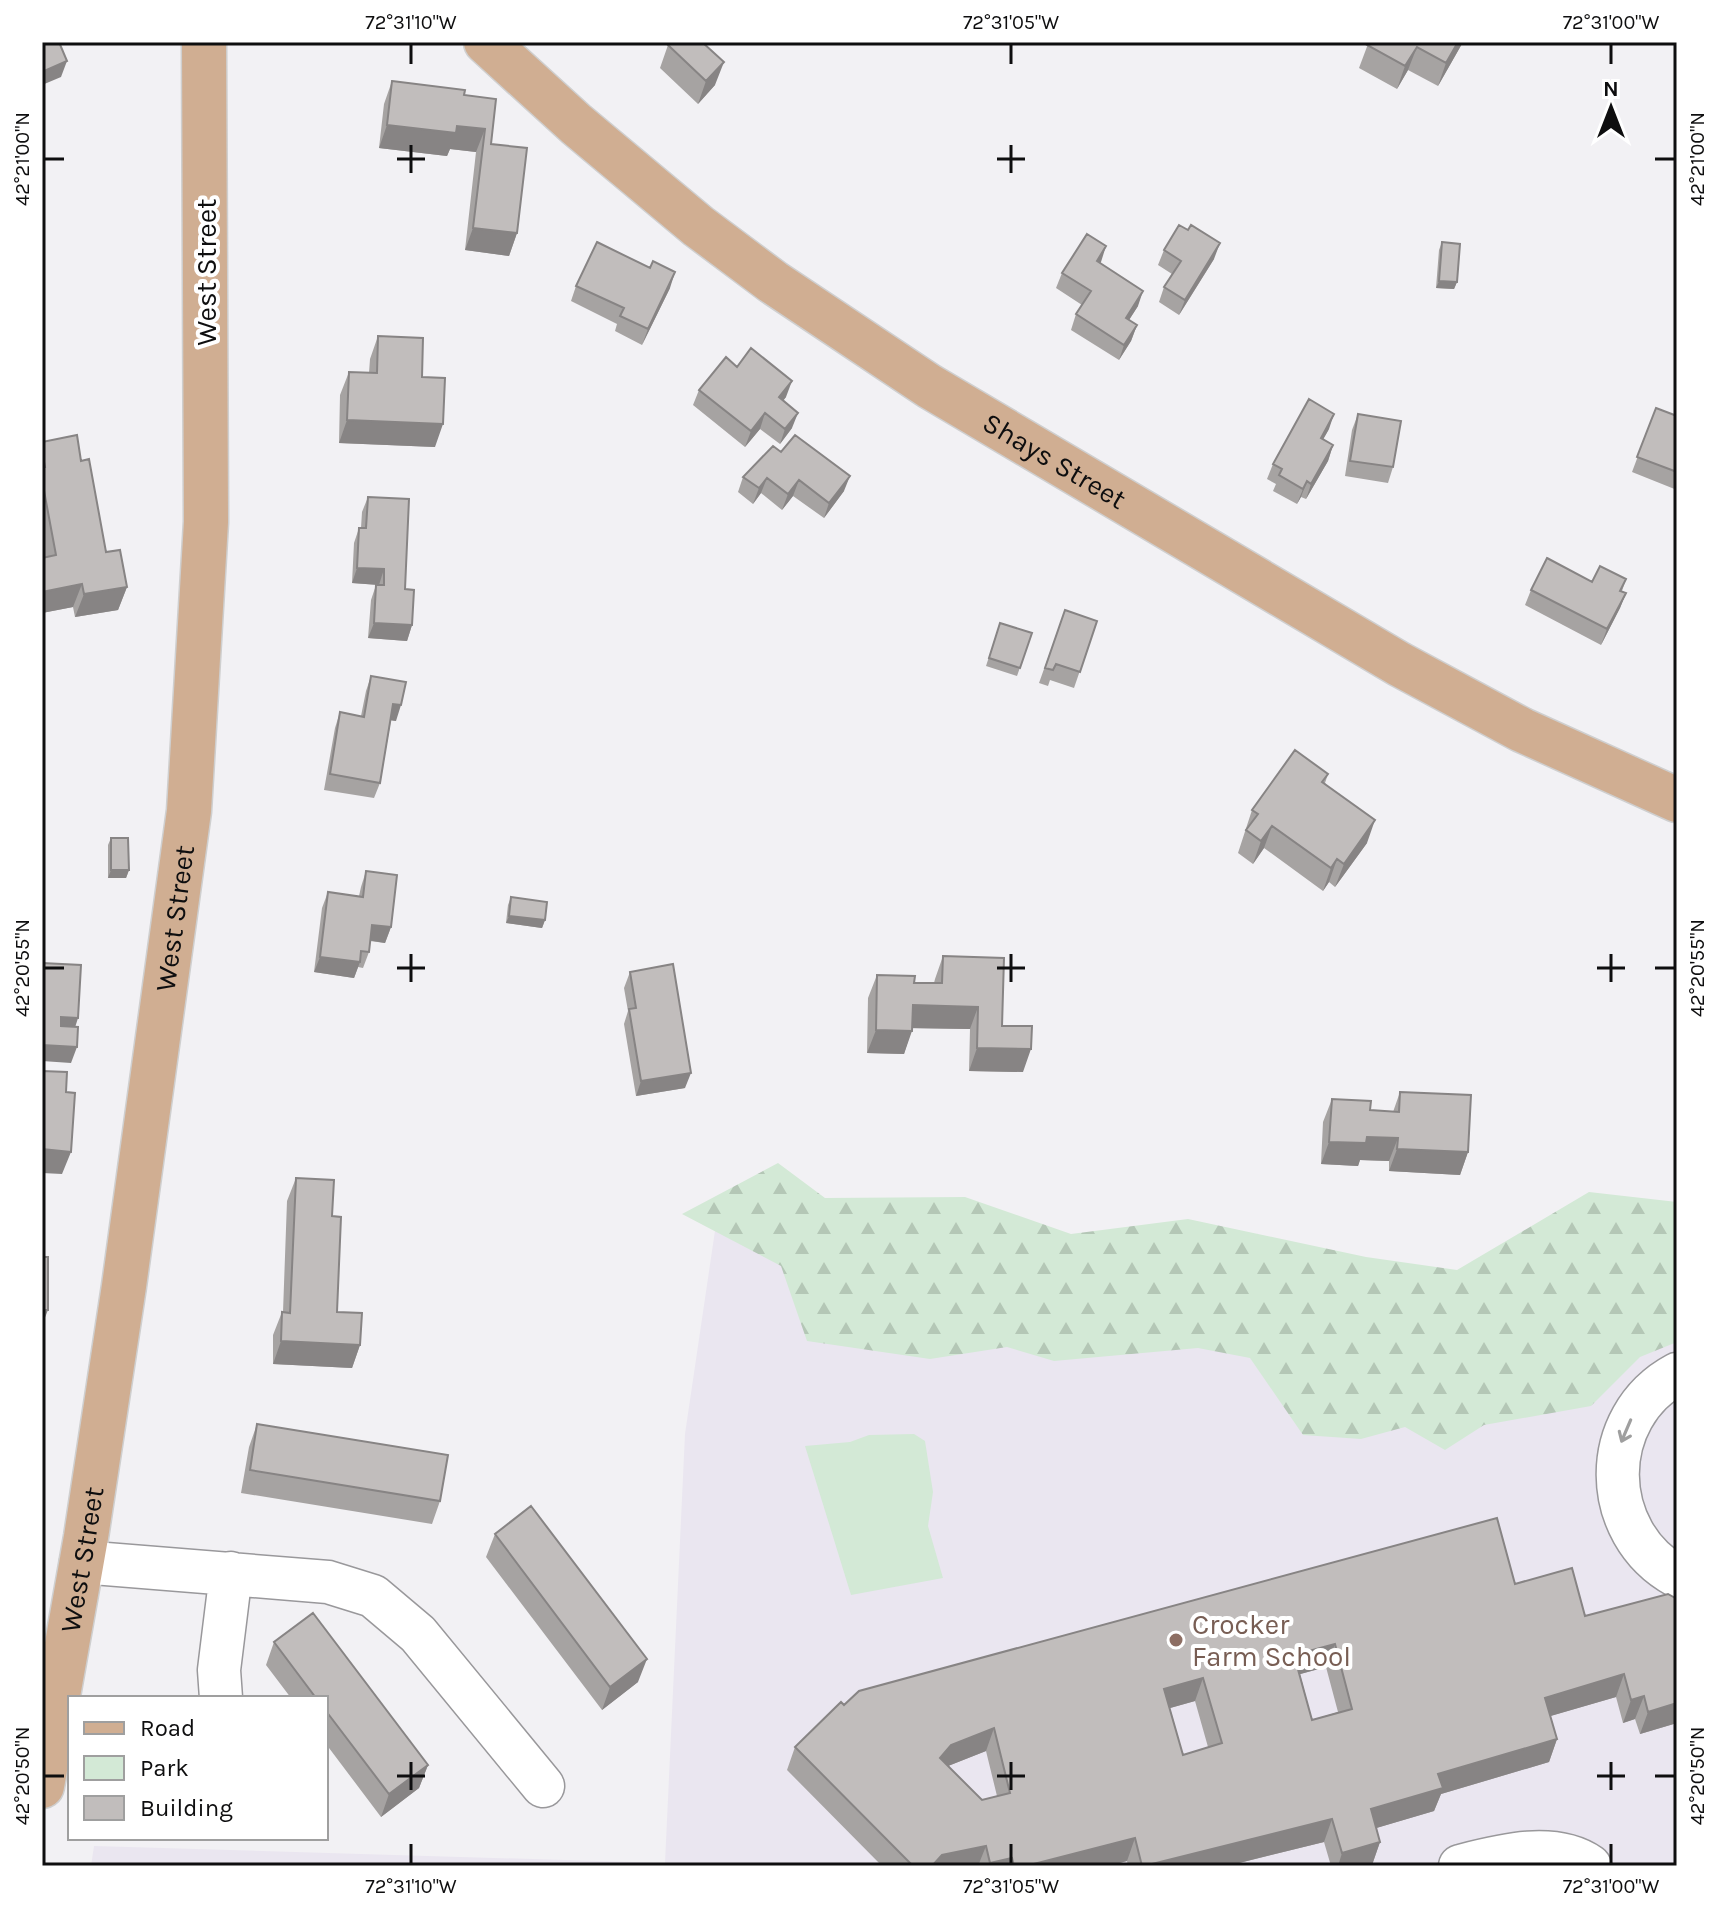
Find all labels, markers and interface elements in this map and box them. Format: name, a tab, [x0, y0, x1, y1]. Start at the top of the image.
text: 72°31'10"W	[365, 11, 457, 34]
text: 72°31'05"W	[963, 11, 1059, 34]
text: 72°31'00"W	[1563, 11, 1659, 34]
north arrow	[1571, 68, 1651, 148]
text: N	[1603, 76, 1619, 102]
text: 42°21'00"N	[11, 112, 34, 206]
text: 42°21'00"N	[1686, 112, 1709, 206]
street label: West Street	[190, 198, 223, 346]
street label: Shays Street	[977, 406, 1132, 516]
street label: West Street	[148, 843, 201, 993]
text: 42°20'55"N	[11, 919, 34, 1017]
text: 42°20'55"N	[1686, 919, 1709, 1017]
one-way arrow	[1618, 1418, 1633, 1443]
street label: West Street	[53, 1484, 110, 1635]
place label: Crocker Farm School	[1192, 1608, 1351, 1673]
marker: Crocker Farm School	[1167, 1631, 1185, 1649]
legend	[68, 1696, 328, 1840]
text: Road	[140, 1714, 195, 1742]
text: 42°20'50"N	[11, 1727, 34, 1825]
text: 42°20'50"N	[1686, 1727, 1709, 1825]
text: Park	[140, 1754, 189, 1782]
text: Building	[140, 1794, 233, 1822]
text: 72°31'10"W	[365, 1875, 457, 1898]
text: 72°31'05"W	[963, 1875, 1059, 1898]
text: 72°31'00"W	[1563, 1875, 1659, 1898]

